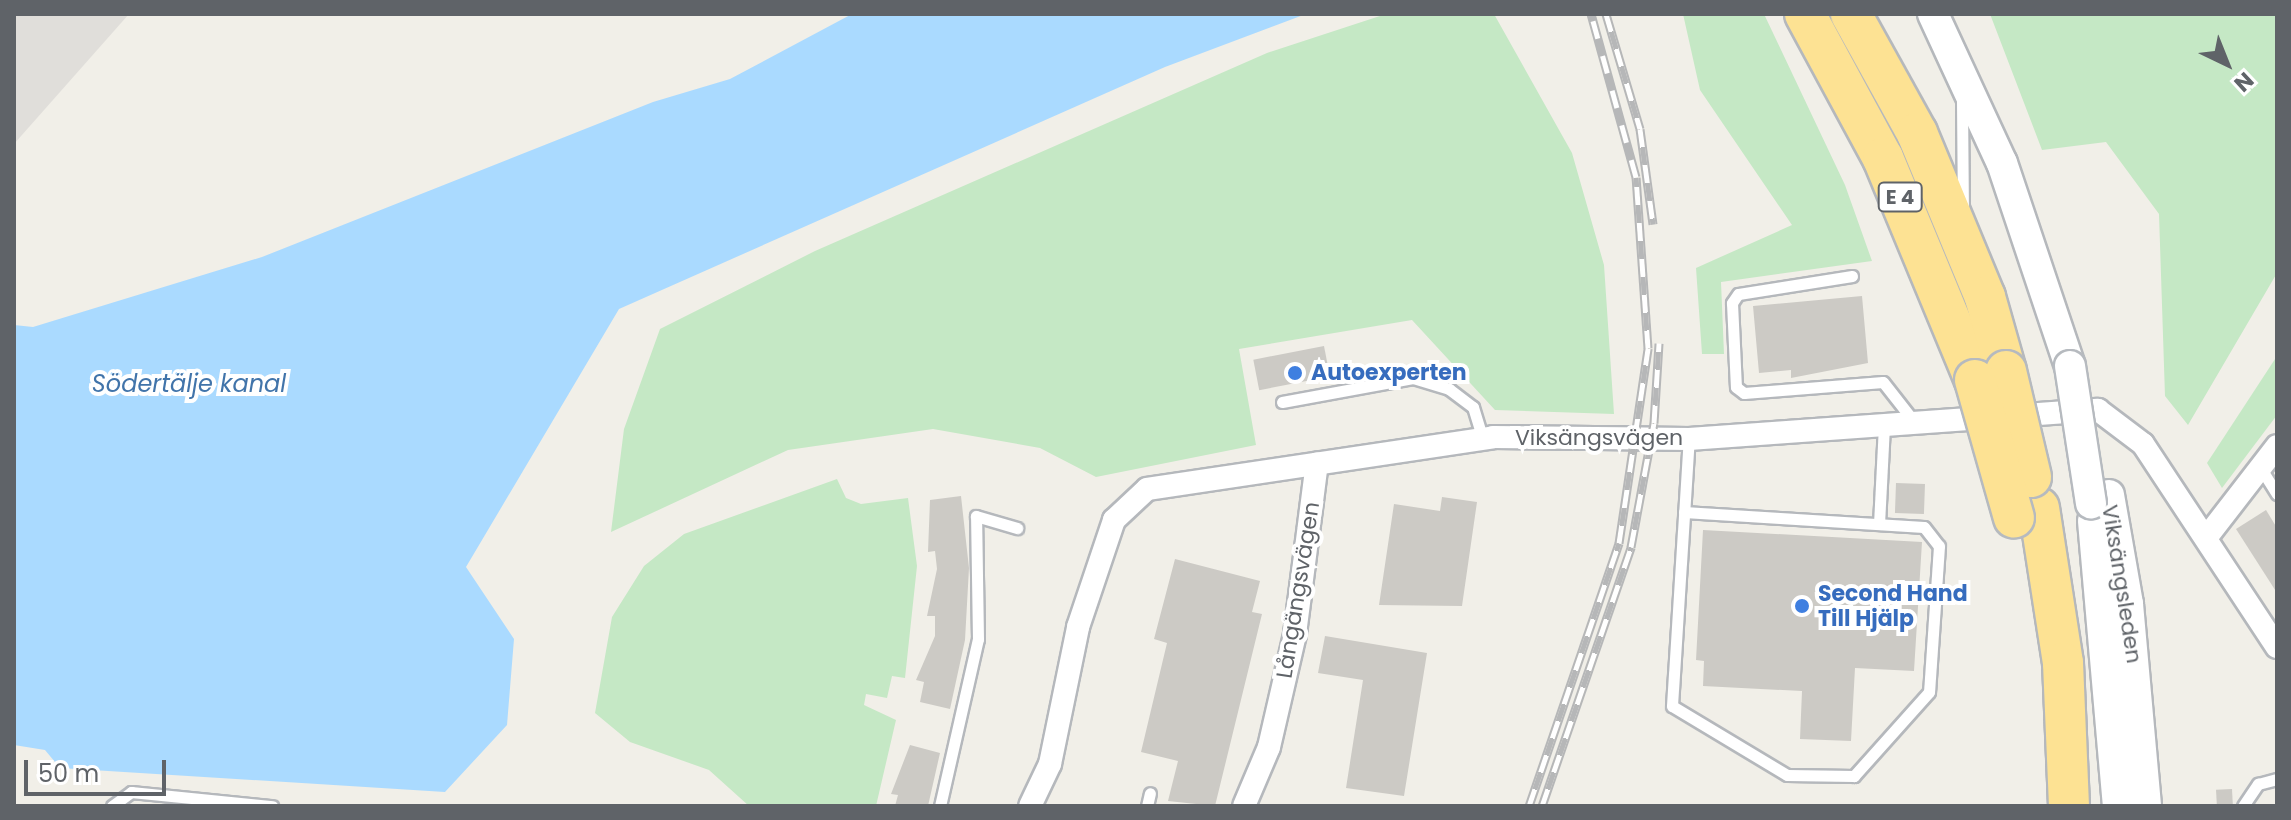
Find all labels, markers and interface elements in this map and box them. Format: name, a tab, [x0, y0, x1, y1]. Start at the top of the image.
north arrow	[2187, 24, 2267, 104]
text: N	[2227, 65, 2260, 99]
road number: E 4	[1876, 181, 1924, 213]
place label: Autoexperten	[1311, 360, 1467, 386]
marker: Autoexperten	[1286, 364, 1304, 382]
water label: Södertälje kanal	[92, 370, 286, 398]
street label: Viksängsvägen	[1515, 425, 1683, 451]
street label: Långängsvägen	[1271, 500, 1325, 680]
street label: Viksängsleden	[2096, 503, 2148, 665]
place label: Second Hand Till Hjälp	[1818, 580, 1968, 632]
marker: Second Hand Till Hjälp	[1793, 597, 1811, 615]
scale bar	[28, 744, 170, 794]
text: 50 m	[38, 757, 99, 790]

